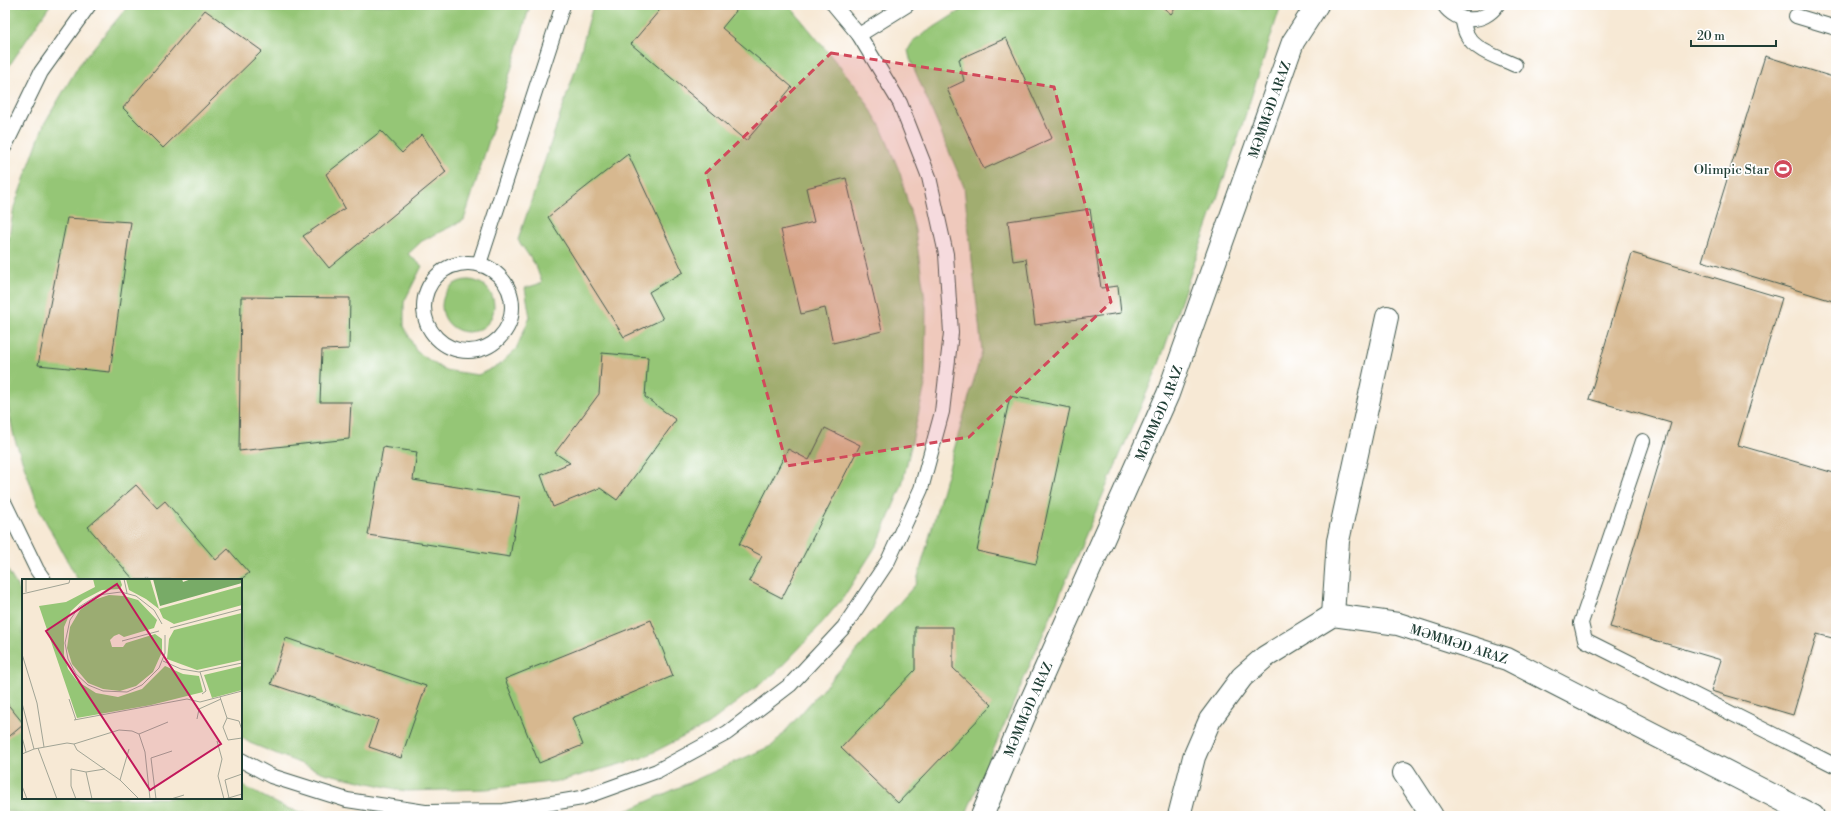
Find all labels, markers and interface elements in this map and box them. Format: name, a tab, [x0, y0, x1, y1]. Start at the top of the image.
scale bar	[1691, 22, 1776, 48]
text: 20 m	[1697, 29, 1725, 44]
street label: MƏMMƏD ARAZ	[1245, 59, 1295, 161]
sports icon: Olimpic Star	[1772, 158, 1794, 180]
place label: Olimpic Star	[1694, 162, 1769, 178]
street label: MƏMMƏD ARAZ	[1132, 364, 1186, 464]
inset map	[22, 579, 242, 799]
street label: MƏMMƏD ARAZ	[1408, 621, 1510, 668]
street label: MƏMMƏD ARAZ	[1001, 660, 1056, 760]

